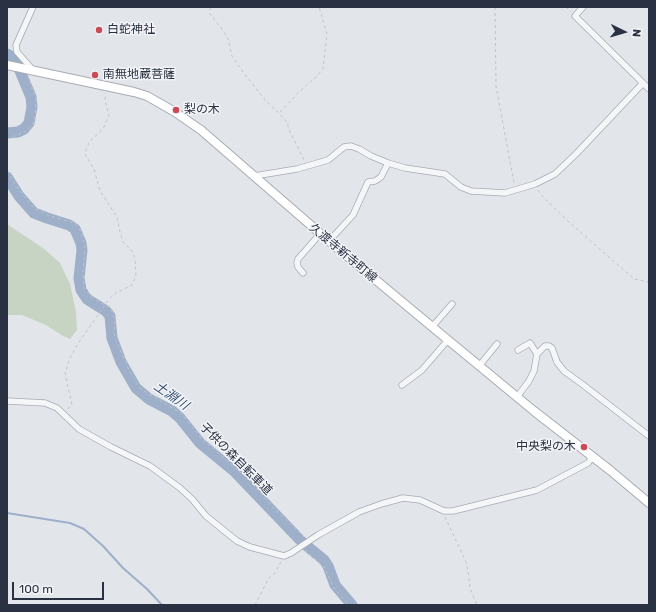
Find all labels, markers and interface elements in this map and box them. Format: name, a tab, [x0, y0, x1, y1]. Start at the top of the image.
north arrow	[604, 12, 644, 52]
place label: 白蛇神社	[107, 23, 155, 37]
marker: 白蛇神社	[94, 25, 104, 35]
text: N	[630, 29, 643, 38]
place label: 南無地蔵菩薩	[103, 68, 175, 82]
marker: 南無地蔵菩薩	[90, 70, 100, 80]
place label: 梨の木	[184, 103, 220, 117]
marker: 梨の木	[171, 105, 181, 115]
street label: 久渡寺新寺町線	[306, 220, 380, 286]
water label: 土淵川	[151, 378, 191, 414]
street label: 子供の森自転車道	[197, 420, 275, 498]
place label: 中央梨の木	[516, 440, 576, 454]
marker: 中央梨の木	[579, 442, 589, 452]
scale bar	[14, 574, 106, 600]
text: 100 m	[19, 582, 53, 596]

